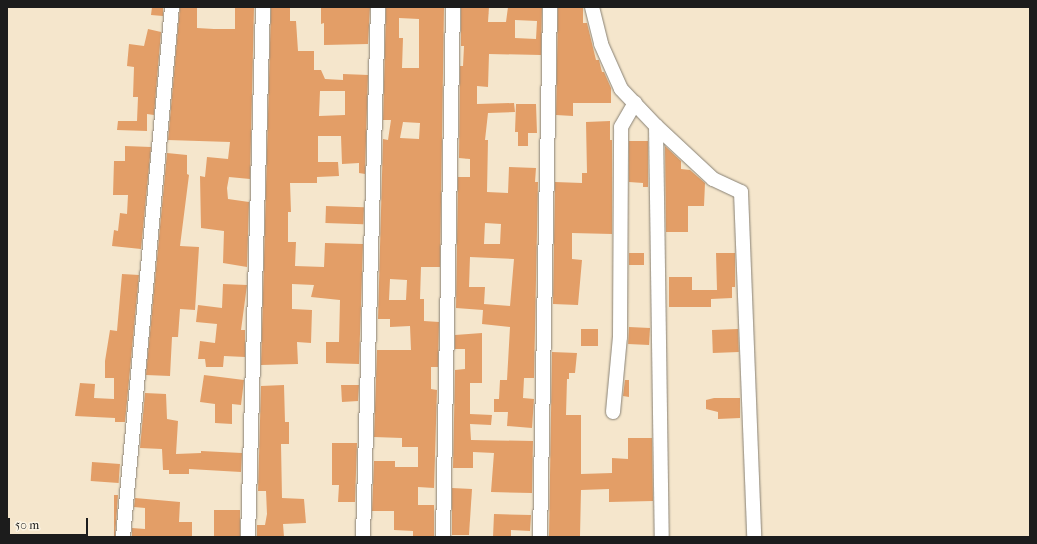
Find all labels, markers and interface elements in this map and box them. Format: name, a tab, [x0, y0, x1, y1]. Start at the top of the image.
scale bar	[10, 510, 90, 536]
text: 50 m	[15, 518, 39, 532]

